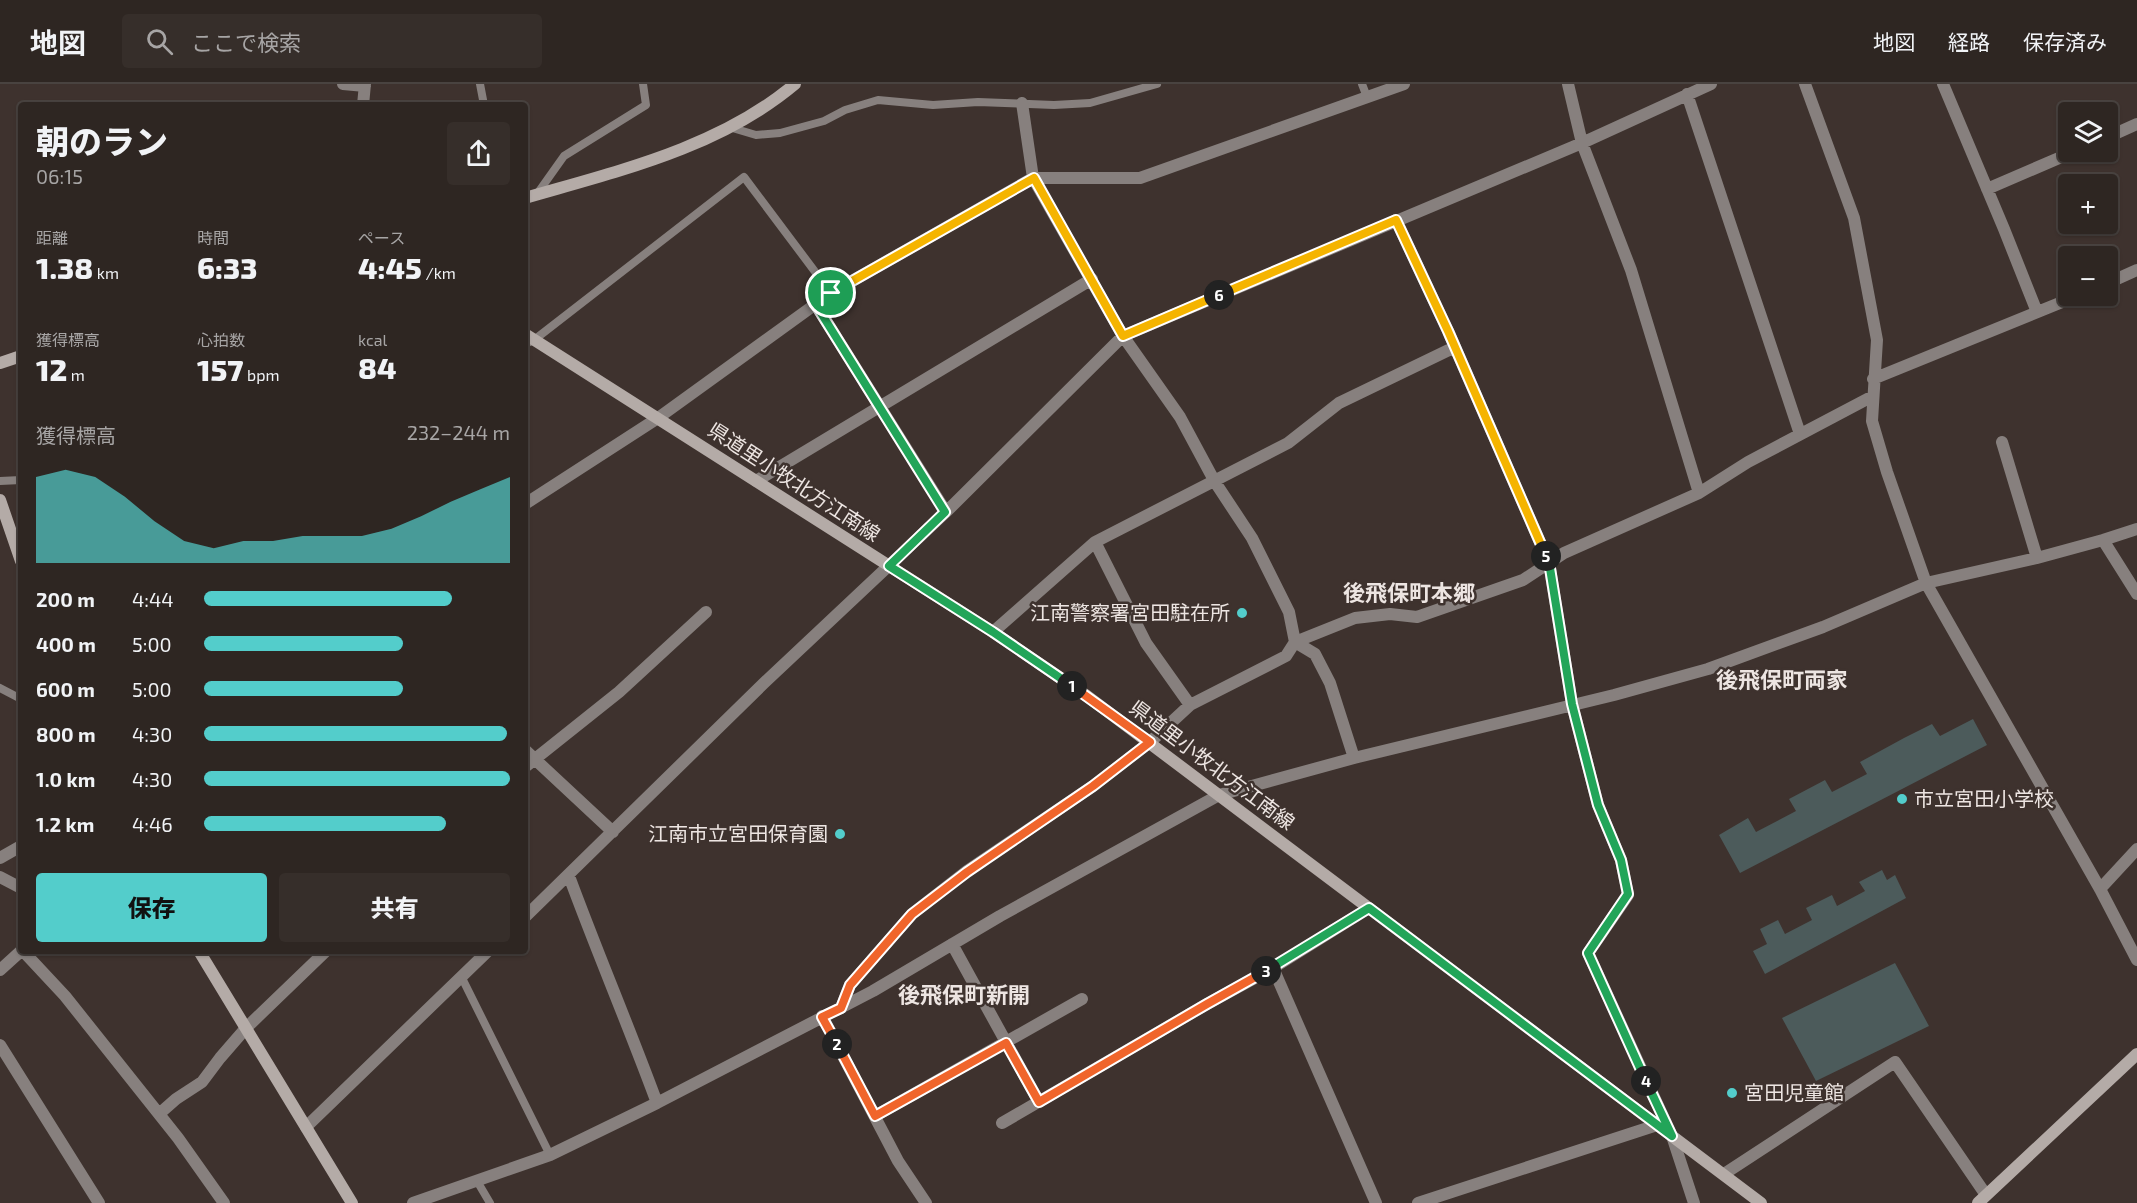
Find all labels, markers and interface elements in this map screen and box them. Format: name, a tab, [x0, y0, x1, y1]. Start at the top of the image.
search box	[122, 14, 542, 68]
text: 地図	[30, 25, 86, 59]
icon: search	[143, 25, 176, 58]
text: ここで検索	[191, 29, 301, 55]
text: 地図	[1873, 29, 1915, 54]
text: 経路	[1948, 29, 1990, 54]
text: 保存済み	[2023, 29, 2107, 54]
map controls	[2058, 102, 2118, 306]
button: layers	[2058, 102, 2118, 162]
text: 朝のラン	[36, 121, 168, 161]
button: share	[447, 122, 510, 185]
text: 06:15	[36, 164, 83, 188]
button: +	[2058, 174, 2118, 234]
text: 距離	[36, 228, 68, 247]
text: 時間	[197, 228, 229, 247]
text: ペース	[358, 228, 405, 247]
button: −	[2058, 246, 2118, 306]
text: 1.38	[36, 249, 93, 285]
text: 6:33	[197, 249, 257, 285]
text: 4:45	[358, 249, 422, 285]
text: km	[93, 263, 119, 282]
text: /km	[422, 263, 456, 282]
pin	[805, 267, 856, 318]
icon: arrive	[814, 276, 847, 309]
pin: 6	[1204, 280, 1234, 310]
text: 6	[1214, 285, 1224, 304]
text: 獲得標高	[36, 330, 100, 349]
text: 心拍数	[197, 330, 245, 349]
text: kcal	[358, 330, 387, 349]
text: 84	[358, 349, 396, 385]
text: 12	[36, 351, 67, 387]
text: 157	[197, 351, 243, 387]
text: m	[67, 365, 85, 384]
text: bpm	[243, 365, 279, 384]
street label: 県道里小牧北方江南線	[704, 417, 885, 546]
text: 232–244 m	[407, 420, 510, 444]
text: 獲得標高	[36, 423, 116, 447]
pin: 5	[1531, 541, 1561, 571]
text: 5	[1542, 546, 1550, 565]
district label: 後飛保町本郷	[1343, 579, 1475, 605]
text: 200 m	[36, 587, 95, 611]
text: 4:44	[132, 587, 174, 611]
place label: 江南警察署宮田駐在所	[1030, 600, 1230, 624]
marker: 江南警察署宮田駐在所	[1235, 606, 1249, 620]
text: 400 m	[36, 632, 96, 656]
text: 5:00	[132, 632, 172, 656]
district label: 後飛保町両家	[1716, 666, 1848, 692]
pin: 1	[1057, 671, 1087, 701]
text: 1	[1069, 676, 1075, 695]
text: 600 m	[36, 677, 95, 701]
text: 5:00	[132, 677, 172, 701]
street label: 県道里小牧北方江南線	[1126, 694, 1300, 834]
text: 800 m	[36, 722, 96, 746]
text: 4:30	[132, 722, 172, 746]
text: 1.0 km	[36, 767, 95, 791]
text: 4:30	[132, 767, 172, 791]
place label: 市立宮田小学校	[1914, 786, 2054, 810]
marker: 市立宮田小学校	[1895, 792, 1909, 806]
text: 1.2 km	[36, 812, 94, 836]
text: 4:46	[132, 812, 173, 836]
place label: 江南市立宮田保育園	[648, 821, 828, 845]
marker: 江南市立宮田保育園	[833, 827, 847, 841]
button: 保存	[36, 873, 267, 942]
button: 共有	[279, 873, 510, 942]
pin: 3	[1251, 956, 1281, 986]
text: 3	[1261, 961, 1271, 980]
district label: 後飛保町新開	[898, 981, 1030, 1007]
pin: 2	[822, 1029, 852, 1059]
text: 2	[832, 1034, 842, 1053]
pin: 4	[1631, 1066, 1661, 1096]
text: 4	[1641, 1071, 1651, 1090]
place label: 宮田児童館	[1744, 1080, 1844, 1104]
marker: 宮田児童館	[1725, 1086, 1739, 1100]

